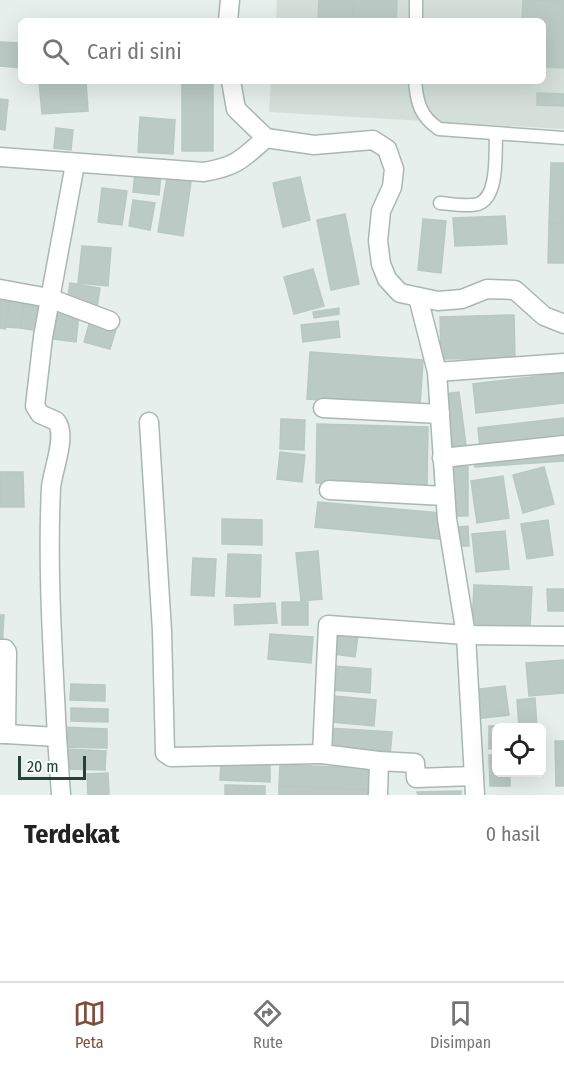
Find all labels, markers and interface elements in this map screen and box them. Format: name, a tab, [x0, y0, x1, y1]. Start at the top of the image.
search box	[18, 18, 546, 84]
icon: search	[39, 35, 72, 68]
text: Cari di sini	[87, 38, 182, 65]
map controls	[492, 723, 546, 777]
button: locate	[492, 723, 546, 777]
scale bar	[18, 753, 86, 780]
text: 20 m	[27, 757, 58, 776]
text: Terdekat	[24, 819, 120, 850]
text: 0 hasil	[486, 822, 540, 846]
tab: Peta	[73, 997, 106, 1052]
tab: Rute	[251, 997, 284, 1052]
tab: Disimpan	[430, 997, 491, 1052]

